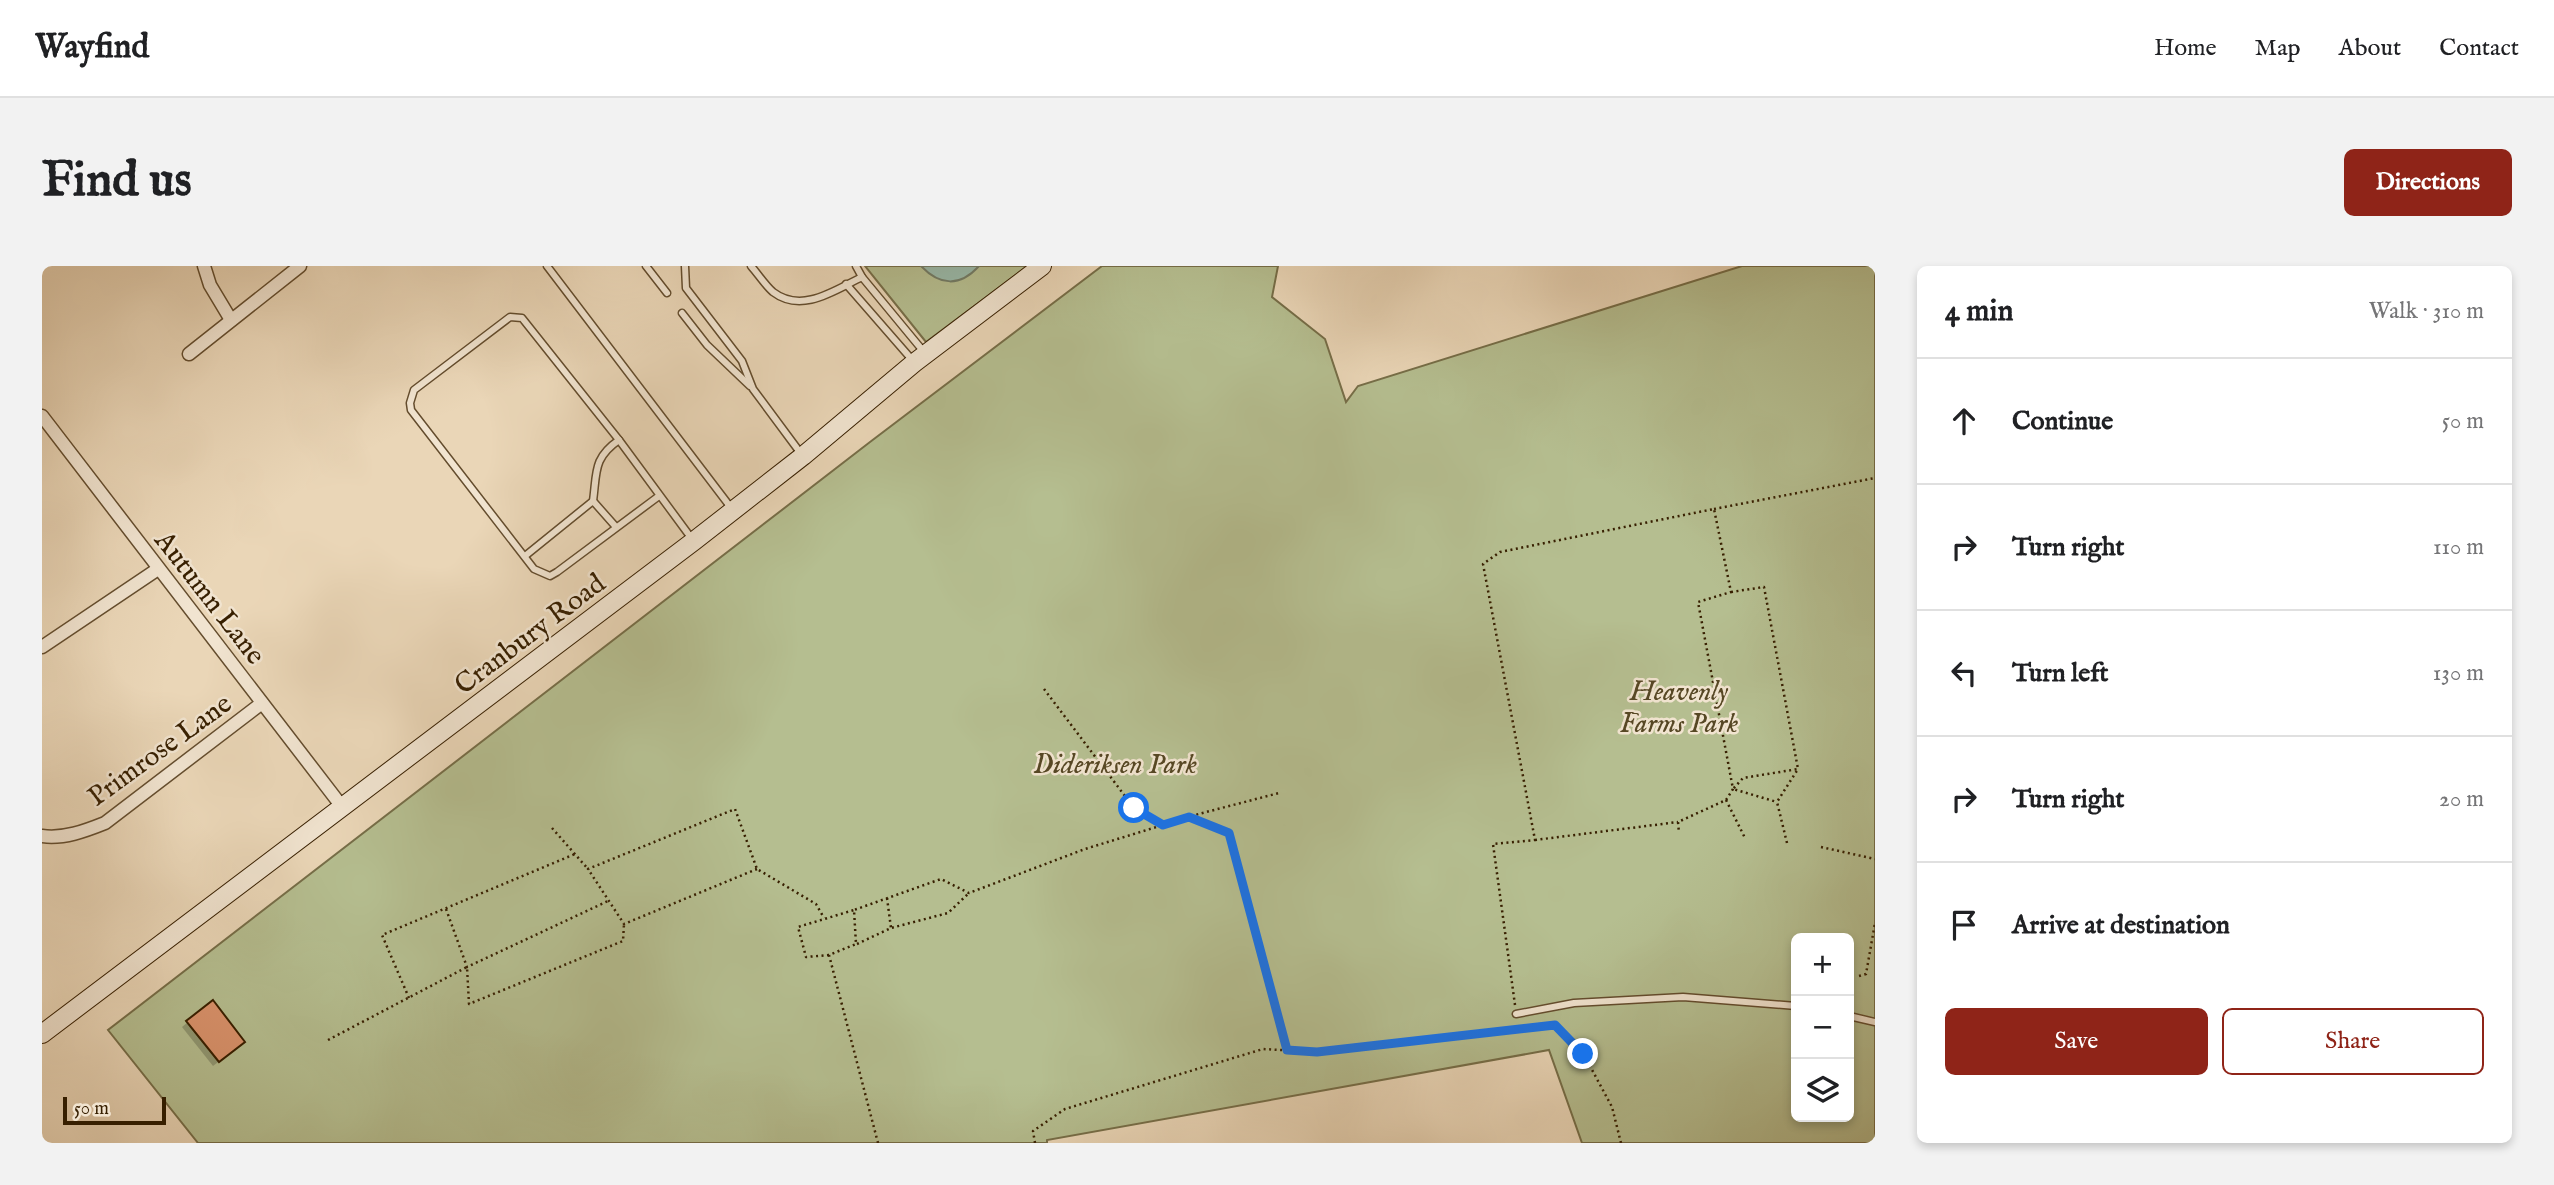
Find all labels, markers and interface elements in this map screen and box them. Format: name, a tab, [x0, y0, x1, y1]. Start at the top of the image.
text: Wayfind	[35, 27, 149, 69]
text: Home	[2154, 33, 2217, 64]
text: Map	[2255, 33, 2301, 64]
text: About	[2339, 33, 2401, 64]
text: Contact	[2439, 33, 2519, 64]
button: Directions	[2344, 149, 2512, 216]
text: Find us	[42, 151, 192, 213]
text: 4 min	[1945, 293, 2013, 331]
text: Walk · 310 m	[2369, 297, 2484, 326]
icon: ahead	[1945, 402, 1983, 440]
text: Continue	[2012, 405, 2113, 438]
text: 50 m	[2442, 407, 2484, 436]
street label: Autumn Lane	[145, 524, 272, 672]
icon: right	[1945, 528, 1983, 566]
text: Turn right	[2012, 531, 2125, 564]
text: 110 m	[2433, 533, 2484, 562]
street label: Cranbury Road	[448, 567, 613, 703]
icon: left	[1945, 654, 1983, 692]
text: Turn left	[2012, 657, 2109, 690]
text: 130 m	[2433, 659, 2484, 688]
park label: Heavenly Farms Park	[1620, 675, 1738, 742]
street label: Primrose Lane	[82, 687, 239, 815]
park label: Dideriksen Park	[1033, 748, 1197, 783]
icon: right	[1945, 780, 1983, 818]
text: Turn right	[2012, 783, 2125, 816]
text: 20 m	[2439, 785, 2484, 814]
route start	[1118, 792, 1149, 823]
icon: arrive	[1945, 906, 1983, 944]
text: Arrive at destination	[2012, 909, 2230, 942]
map controls	[1791, 933, 1854, 1122]
button: +	[1791, 933, 1854, 996]
button: −	[1791, 996, 1854, 1059]
button: Save	[1945, 1008, 2208, 1075]
button: Share	[2222, 1008, 2484, 1075]
route end	[1567, 1038, 1598, 1069]
button: layers	[1791, 1059, 1854, 1122]
scale bar	[63, 1094, 166, 1126]
text: 50 m	[74, 1097, 109, 1121]

